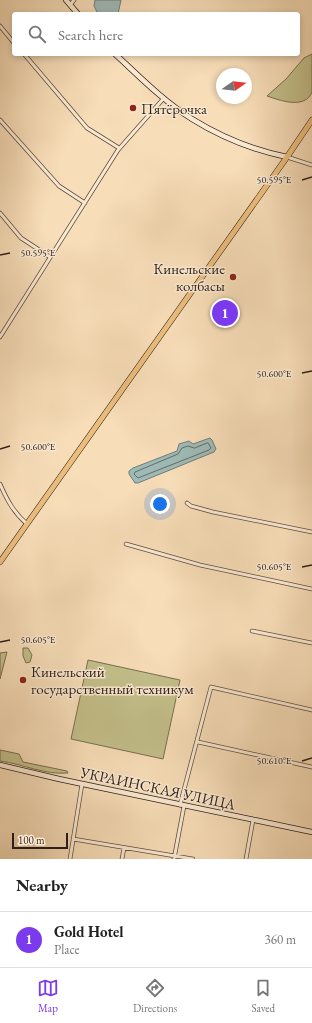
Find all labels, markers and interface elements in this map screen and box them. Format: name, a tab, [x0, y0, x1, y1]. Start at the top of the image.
search box	[12, 12, 300, 56]
icon: search	[26, 23, 48, 45]
text: Search here	[58, 25, 123, 44]
north arrow	[216, 68, 252, 104]
place label: Пятёрочка	[141, 99, 207, 118]
marker: Пятёрочка	[128, 103, 138, 113]
text: 50.595°E	[257, 173, 292, 186]
text: 50.595°E	[21, 246, 56, 259]
place label: Кинельские колбасы	[153, 259, 225, 295]
marker: Кинельские колбасы	[228, 272, 238, 282]
pin: 1	[212, 298, 238, 328]
text: 50.600°E	[257, 367, 292, 380]
text: 50.600°E	[21, 440, 56, 453]
your location	[150, 494, 170, 514]
text: 50.605°E	[257, 560, 292, 573]
text: 50.605°E	[21, 633, 56, 646]
place label: Кинельский государственный техникум	[31, 662, 194, 698]
marker: Кинельский государственный техникум	[18, 675, 28, 685]
text: 50.610°E	[257, 754, 292, 767]
street label: УКРАИНСКАЯ УЛИЦА	[78, 762, 238, 814]
scale bar	[12, 831, 68, 850]
text: 100 m	[18, 833, 45, 847]
text: Nearby	[16, 874, 68, 896]
text: Gold Hotel	[54, 922, 124, 941]
text: 1	[26, 931, 32, 948]
text: 360 m	[265, 931, 296, 948]
text: Place	[54, 941, 80, 958]
tab: Map	[37, 977, 59, 1015]
tab: Directions	[133, 977, 177, 1015]
tab: Saved	[251, 977, 275, 1015]

